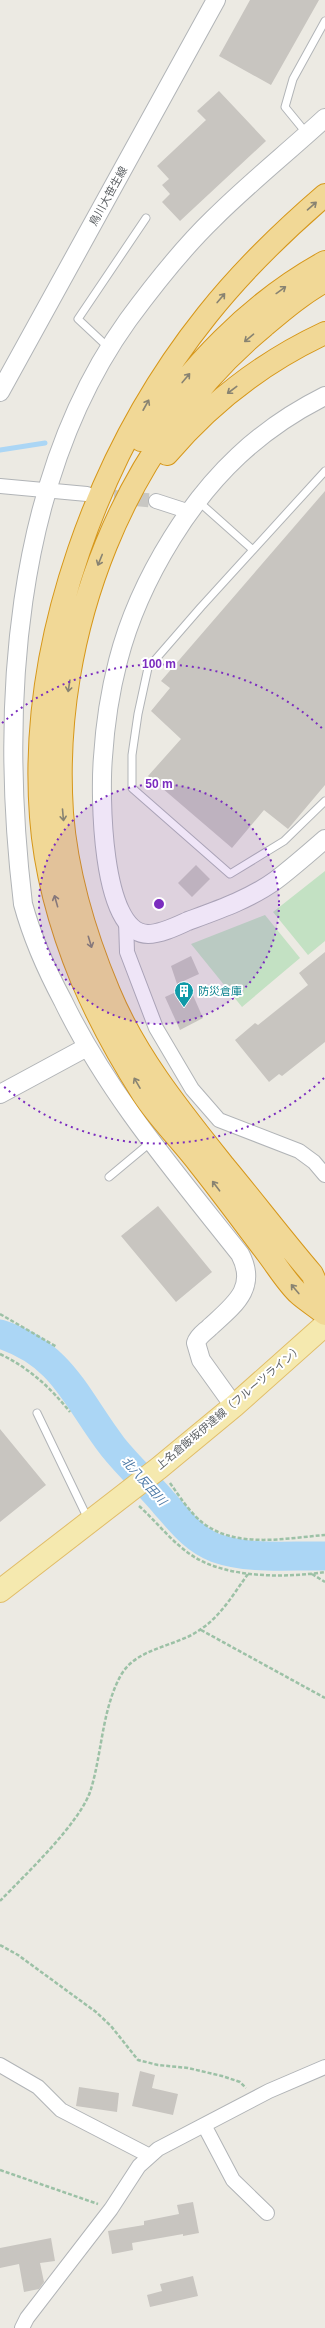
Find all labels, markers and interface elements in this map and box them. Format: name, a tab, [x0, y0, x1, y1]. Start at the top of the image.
street label: 鳥川大笹生線	[87, 164, 129, 228]
one-way arrow	[307, 202, 317, 211]
one-way arrow	[275, 286, 286, 294]
one-way arrow	[216, 293, 225, 304]
one-way arrow	[244, 334, 255, 342]
one-way arrow	[182, 373, 190, 384]
one-way arrow	[227, 385, 238, 394]
one-way arrow	[143, 399, 151, 411]
one-way arrow	[95, 553, 103, 565]
text: 100 m	[142, 657, 176, 671]
one-way arrow	[65, 679, 73, 692]
text: 50 m	[145, 777, 173, 791]
one-way arrow	[59, 808, 66, 821]
one-way arrow	[52, 895, 59, 908]
centre of rings	[152, 897, 166, 911]
one-way arrow	[87, 935, 94, 948]
building icon: 防災倉庫	[173, 980, 195, 1008]
place label: 防災倉庫	[198, 985, 242, 997]
one-way arrow	[132, 1077, 140, 1089]
one-way arrow	[212, 1180, 220, 1191]
one-way arrow	[291, 1284, 300, 1294]
street label: 上名倉飯坂伊達線（フルーツライン）	[154, 1342, 304, 1472]
water label: 北八反田川	[119, 1454, 171, 1509]

